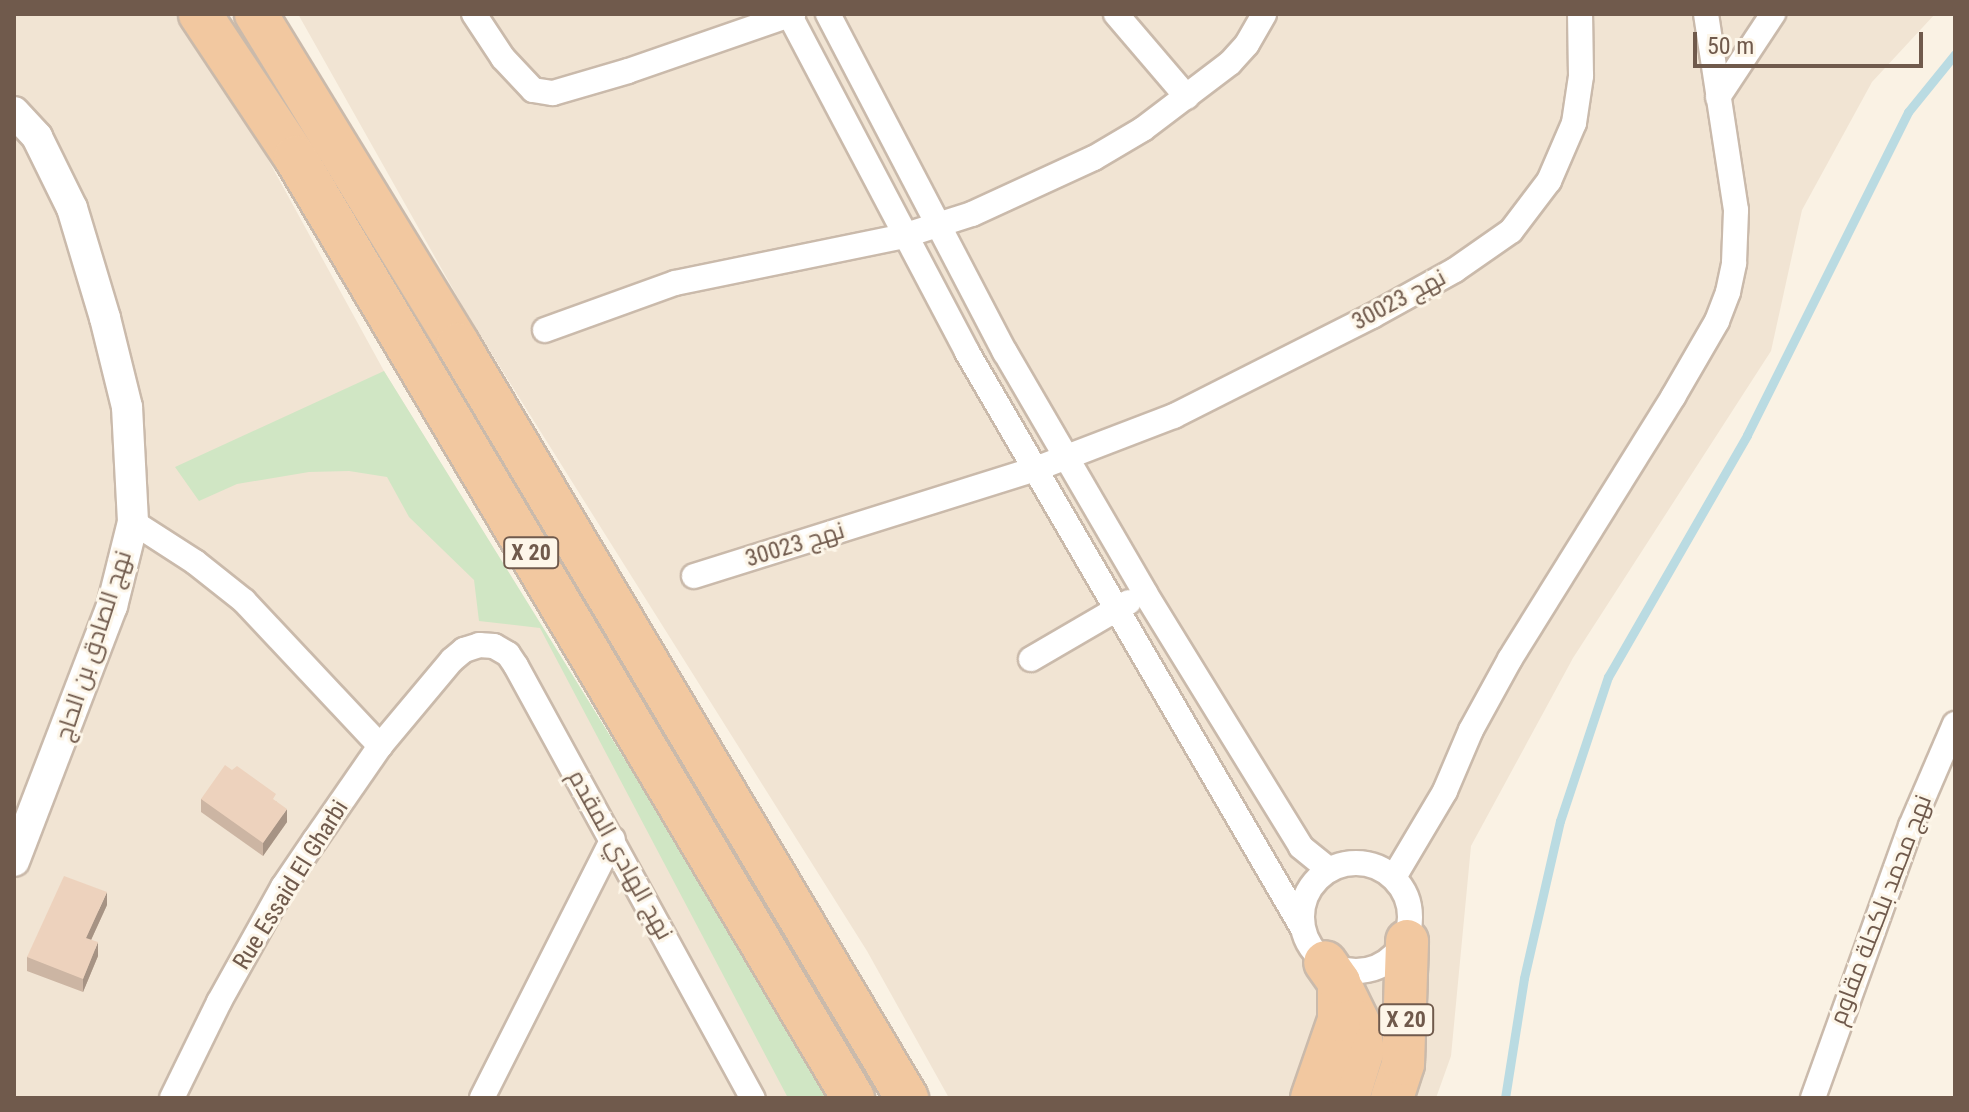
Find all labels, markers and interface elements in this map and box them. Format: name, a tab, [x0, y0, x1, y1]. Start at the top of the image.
scale bar	[1697, 16, 1927, 66]
text: 50 m	[1707, 32, 1754, 60]
street label: نهج 30023	[1347, 263, 1451, 337]
street label: نهج 30023	[742, 516, 848, 574]
road number: X 20	[503, 535, 559, 571]
street label: نهج الصادق بن الحاج	[50, 547, 138, 745]
street label: نهج الهادي المقدم	[561, 765, 679, 945]
street label: نهج محمد بلكحلة مقاوم	[1824, 791, 1938, 1029]
street label: Rue Essaid El Gharbi	[227, 795, 355, 975]
road number: X 20	[1378, 1002, 1434, 1038]

